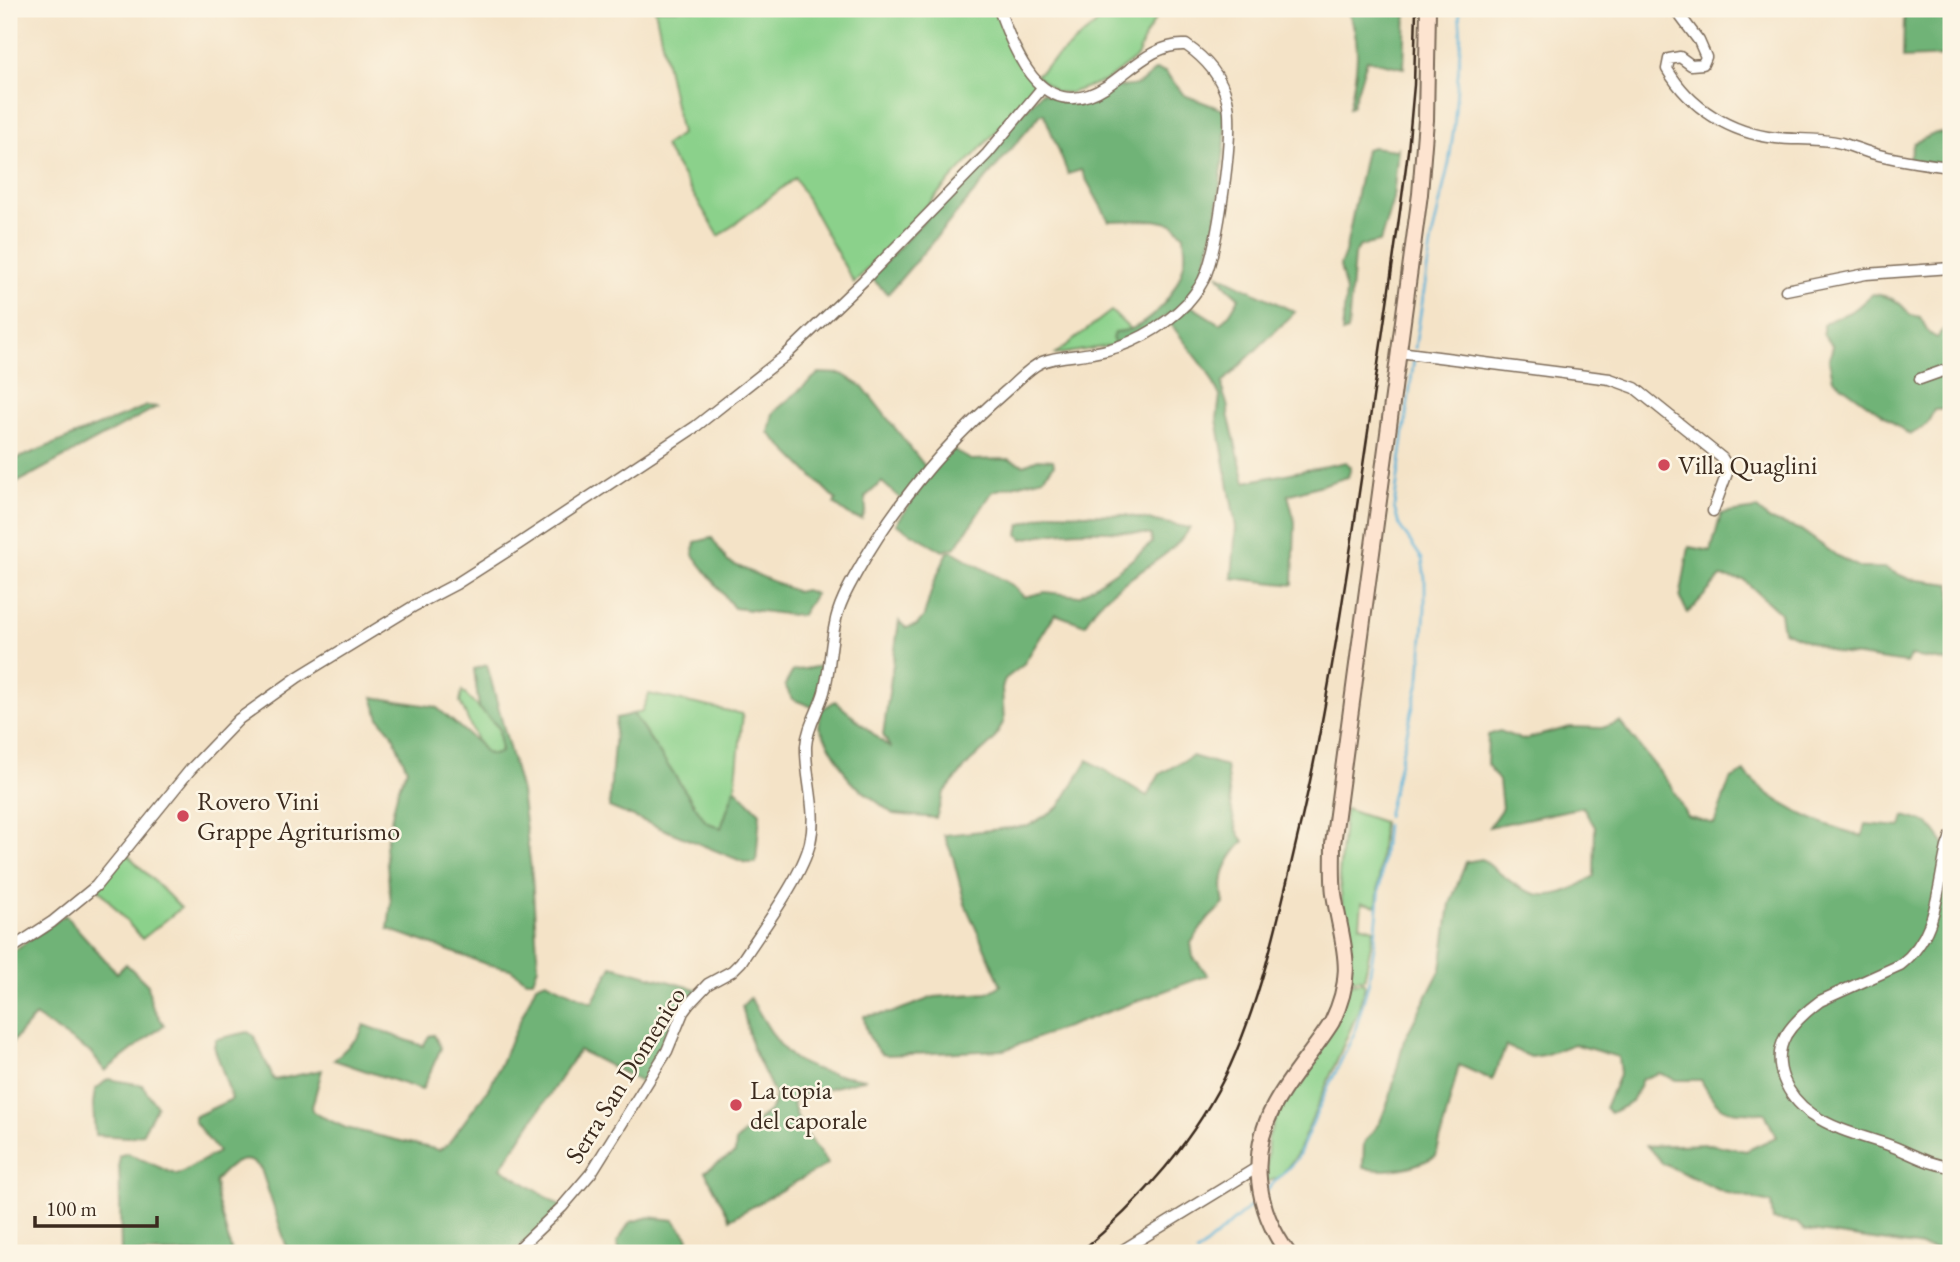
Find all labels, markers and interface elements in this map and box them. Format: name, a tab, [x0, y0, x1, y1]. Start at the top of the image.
place label: Villa Quaglini	[1678, 448, 1817, 482]
marker: Villa Quaglini	[1656, 457, 1672, 473]
place label: Rovero Vini Grappe Agriturismo	[197, 784, 400, 848]
marker: Rovero Vini Grappe Agriturismo	[175, 808, 191, 824]
street label: Serra San Domenico	[557, 980, 693, 1170]
place label: La topia del caporale	[750, 1073, 867, 1137]
marker: La topia del caporale	[728, 1097, 744, 1113]
scale bar	[35, 1185, 158, 1229]
text: 100 m	[46, 1195, 97, 1222]

